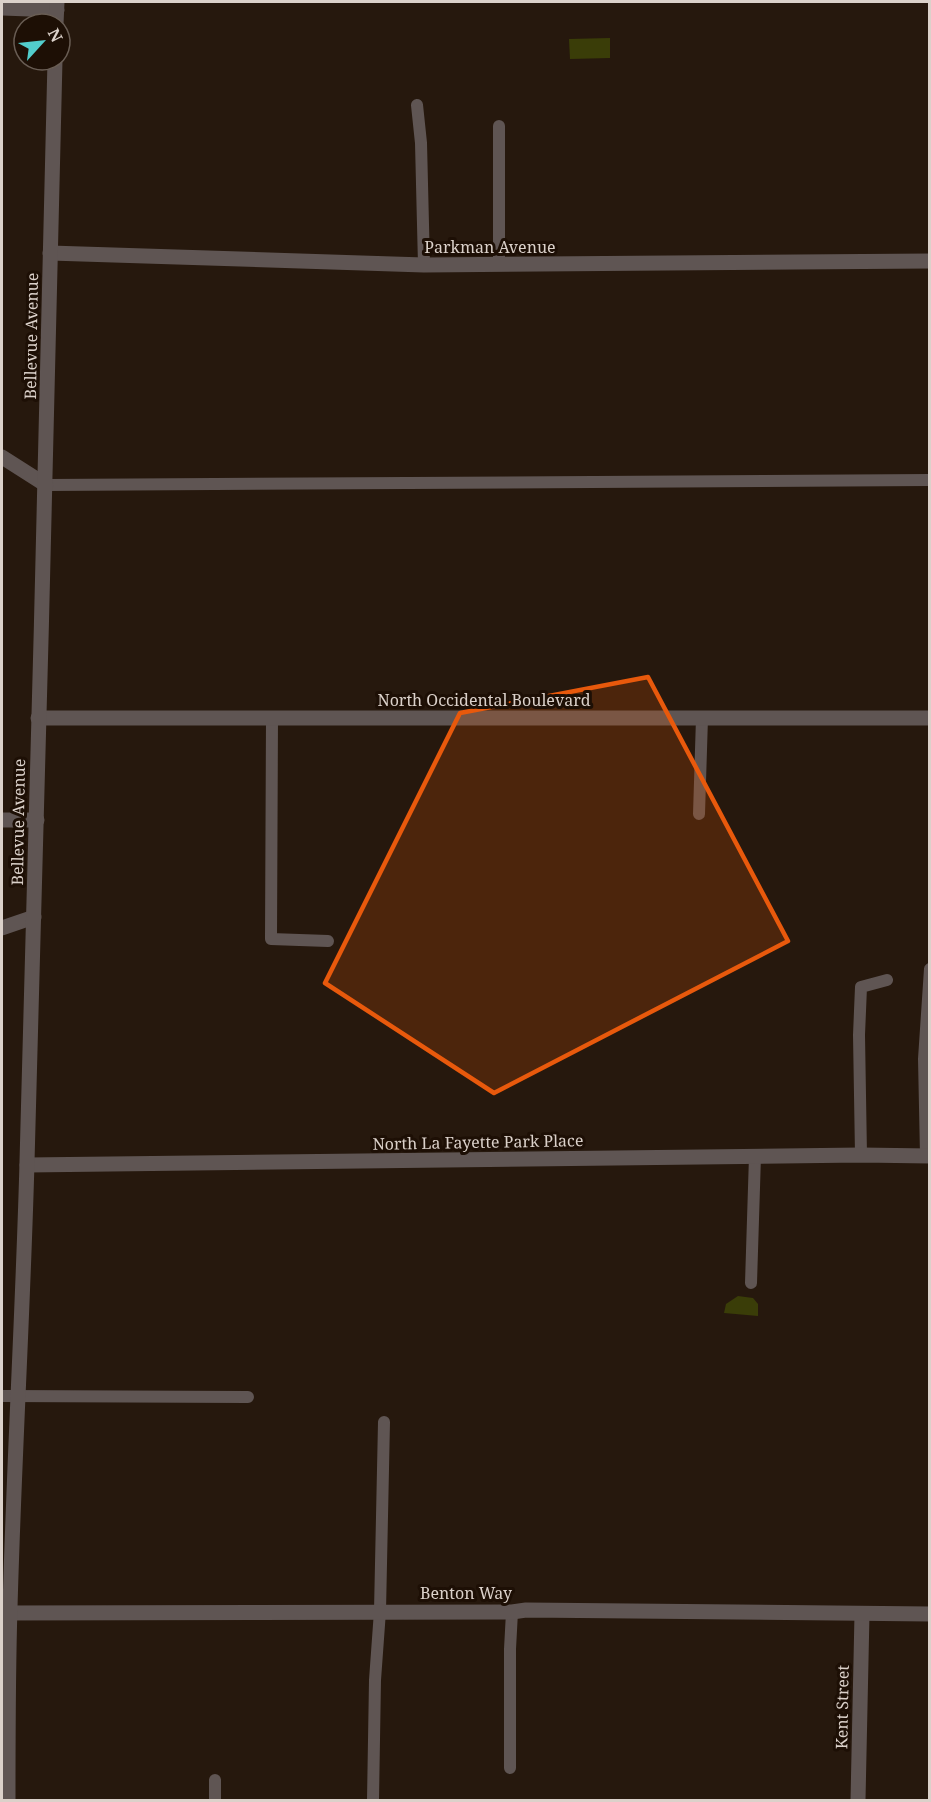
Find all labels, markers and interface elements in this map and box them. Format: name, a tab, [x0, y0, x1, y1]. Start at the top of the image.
north arrow	[12, 12, 72, 72]
text: N	[43, 25, 68, 46]
street label: Parkman Avenue	[424, 236, 556, 258]
street label: Bellevue Avenue	[19, 272, 43, 400]
street label: North Occidental Boulevard	[377, 689, 591, 711]
street label: Bellevue Avenue	[6, 758, 30, 886]
street label: North La Fayette Park Place	[372, 1129, 584, 1155]
street label: Benton Way	[420, 1582, 513, 1604]
street label: Kent Street	[830, 1664, 854, 1749]

